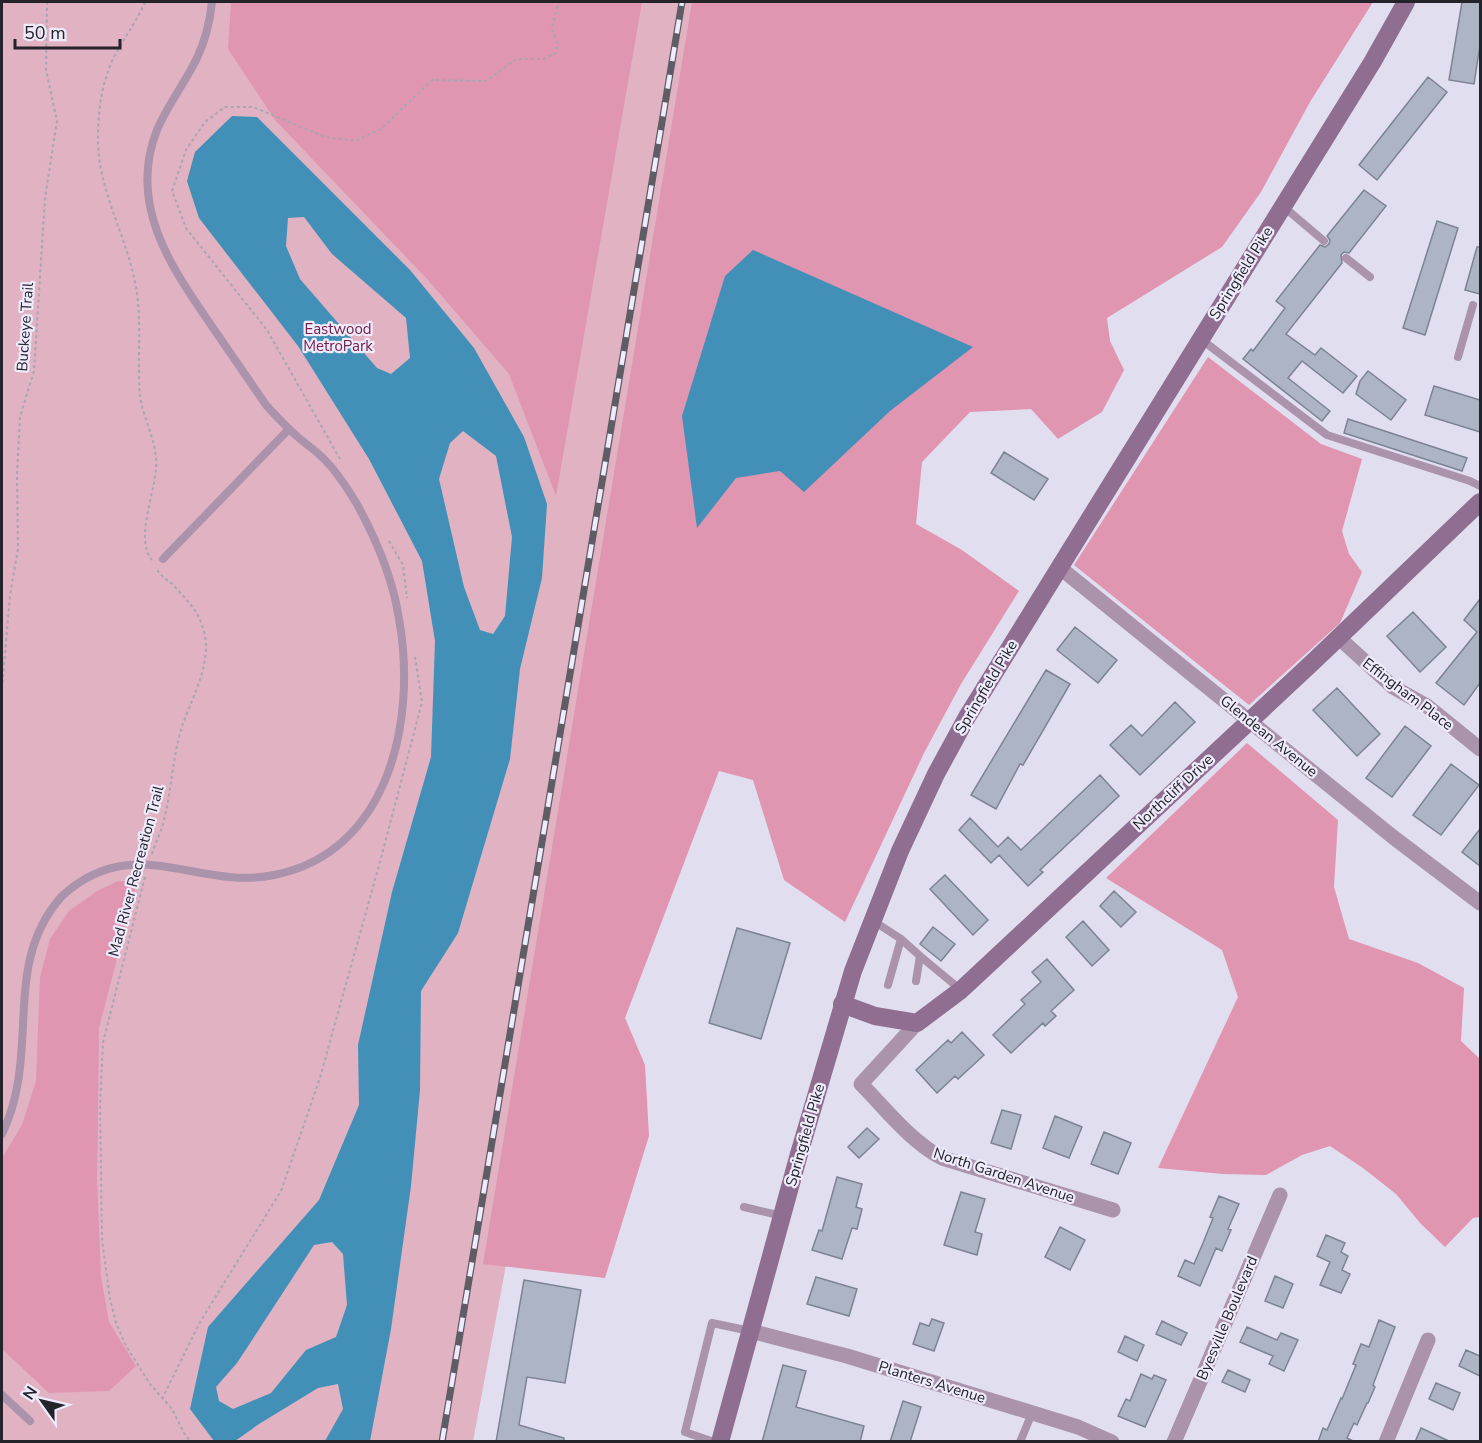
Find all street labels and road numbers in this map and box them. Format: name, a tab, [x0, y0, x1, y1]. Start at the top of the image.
street label: Springfield Pike	[1205, 223, 1278, 323]
street label: Buckeye Trail	[12, 281, 38, 372]
street label: Springfield Pike	[950, 637, 1022, 737]
street label: Effingham Place	[1358, 653, 1458, 735]
street label: Glendean Avenue	[1216, 691, 1322, 781]
street label: Northcliff Drive	[1129, 750, 1218, 834]
street label: Mad River Recreation Trail	[104, 783, 169, 959]
street label: Springfield Pike	[781, 1081, 829, 1189]
street label: North Garden Avenue	[931, 1143, 1077, 1207]
street label: Byesville Boulevard	[1192, 1253, 1262, 1383]
street label: Planters Avenue	[876, 1356, 988, 1408]

